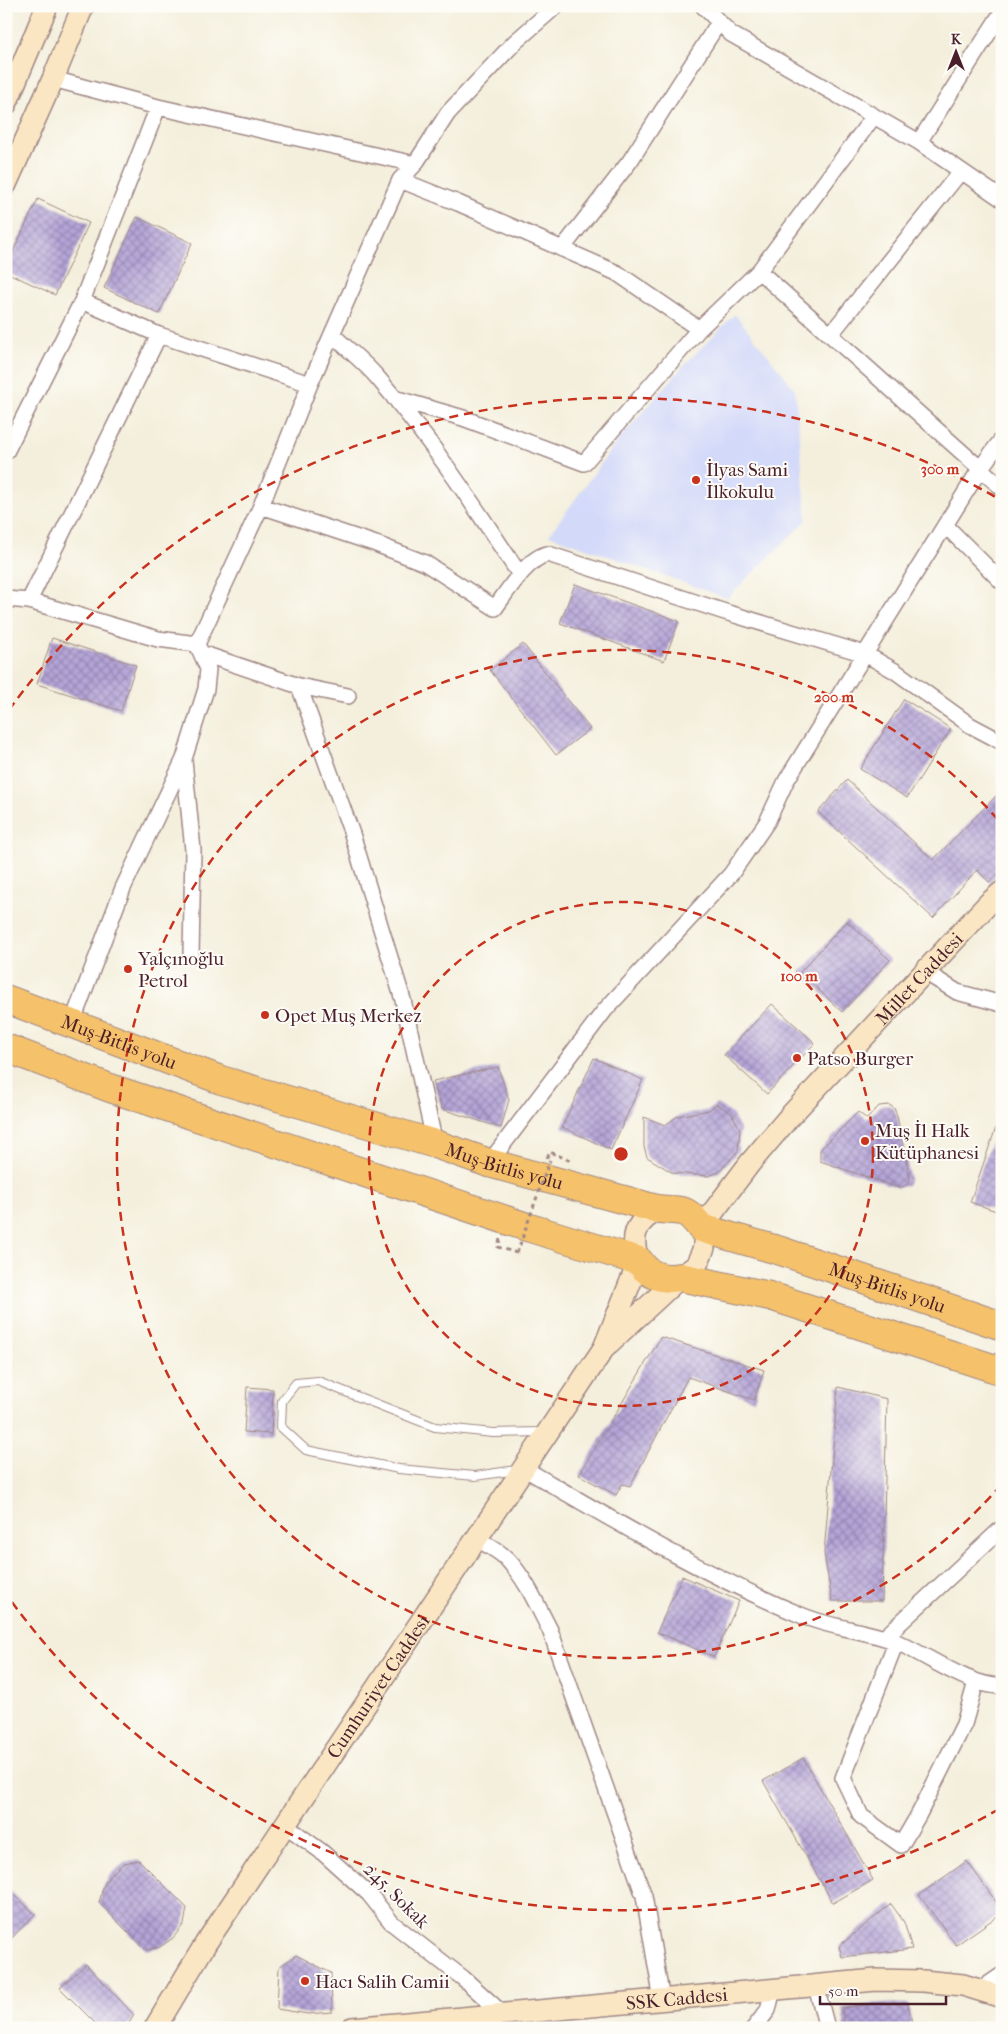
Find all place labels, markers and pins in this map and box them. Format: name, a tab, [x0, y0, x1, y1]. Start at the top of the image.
place label: İlyas Sami İlkokulu	[706, 459, 788, 503]
marker: İlyas Sami İlkokulu	[690, 474, 702, 486]
place label: Yalçınoğlu Petrol	[137, 948, 224, 992]
marker: Yalçınoğlu Petrol	[122, 963, 134, 975]
place label: Opet Muş Merkez	[275, 1005, 422, 1027]
marker: Opet Muş Merkez	[259, 1009, 271, 1021]
place label: Patso Burger	[807, 1048, 914, 1070]
marker: Patso Burger	[791, 1052, 803, 1064]
place label: Muş İl Halk Kütüphanesi	[875, 1120, 980, 1164]
marker: Muş İl Halk Kütüphanesi	[859, 1135, 871, 1147]
centre of rings	[612, 1145, 630, 1163]
place label: Hacı Salih Camii	[315, 1971, 450, 1993]
marker: Hacı Salih Camii	[299, 1975, 311, 1987]

